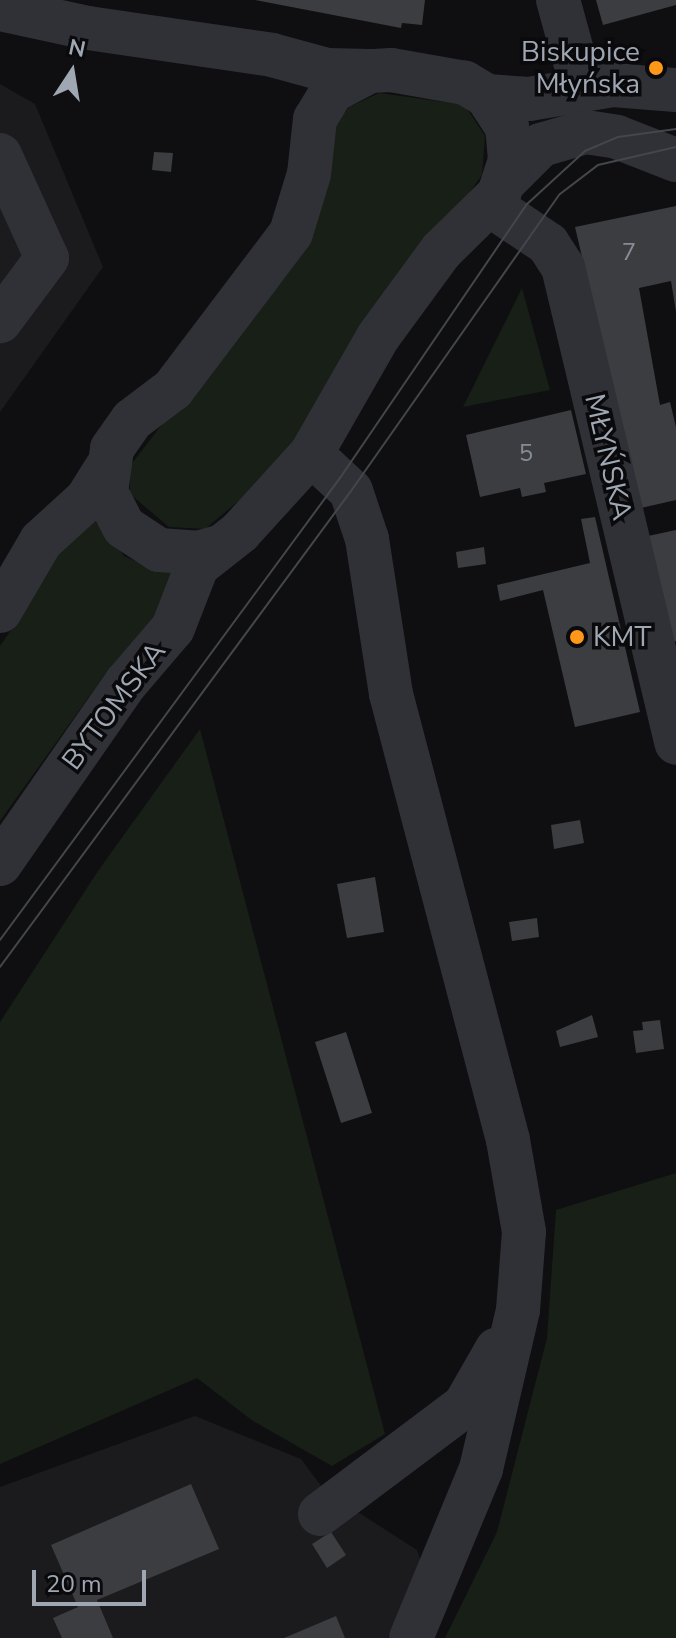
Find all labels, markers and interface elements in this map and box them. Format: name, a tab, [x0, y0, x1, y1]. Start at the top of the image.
north arrow	[32, 32, 112, 112]
text: N	[66, 32, 88, 65]
place label: Biskupice Młyńska	[521, 35, 640, 101]
marker: Biskupice Młyńska	[647, 59, 665, 77]
house number: 7	[622, 239, 636, 267]
street label: MŁYŃSKA	[577, 391, 639, 523]
house number: 5	[519, 440, 533, 468]
place label: KMT	[593, 620, 651, 654]
marker: KMT	[568, 628, 586, 646]
street label: BYTOMSKA	[55, 636, 173, 776]
scale bar	[36, 1554, 150, 1604]
text: 20 m	[46, 1568, 102, 1600]

